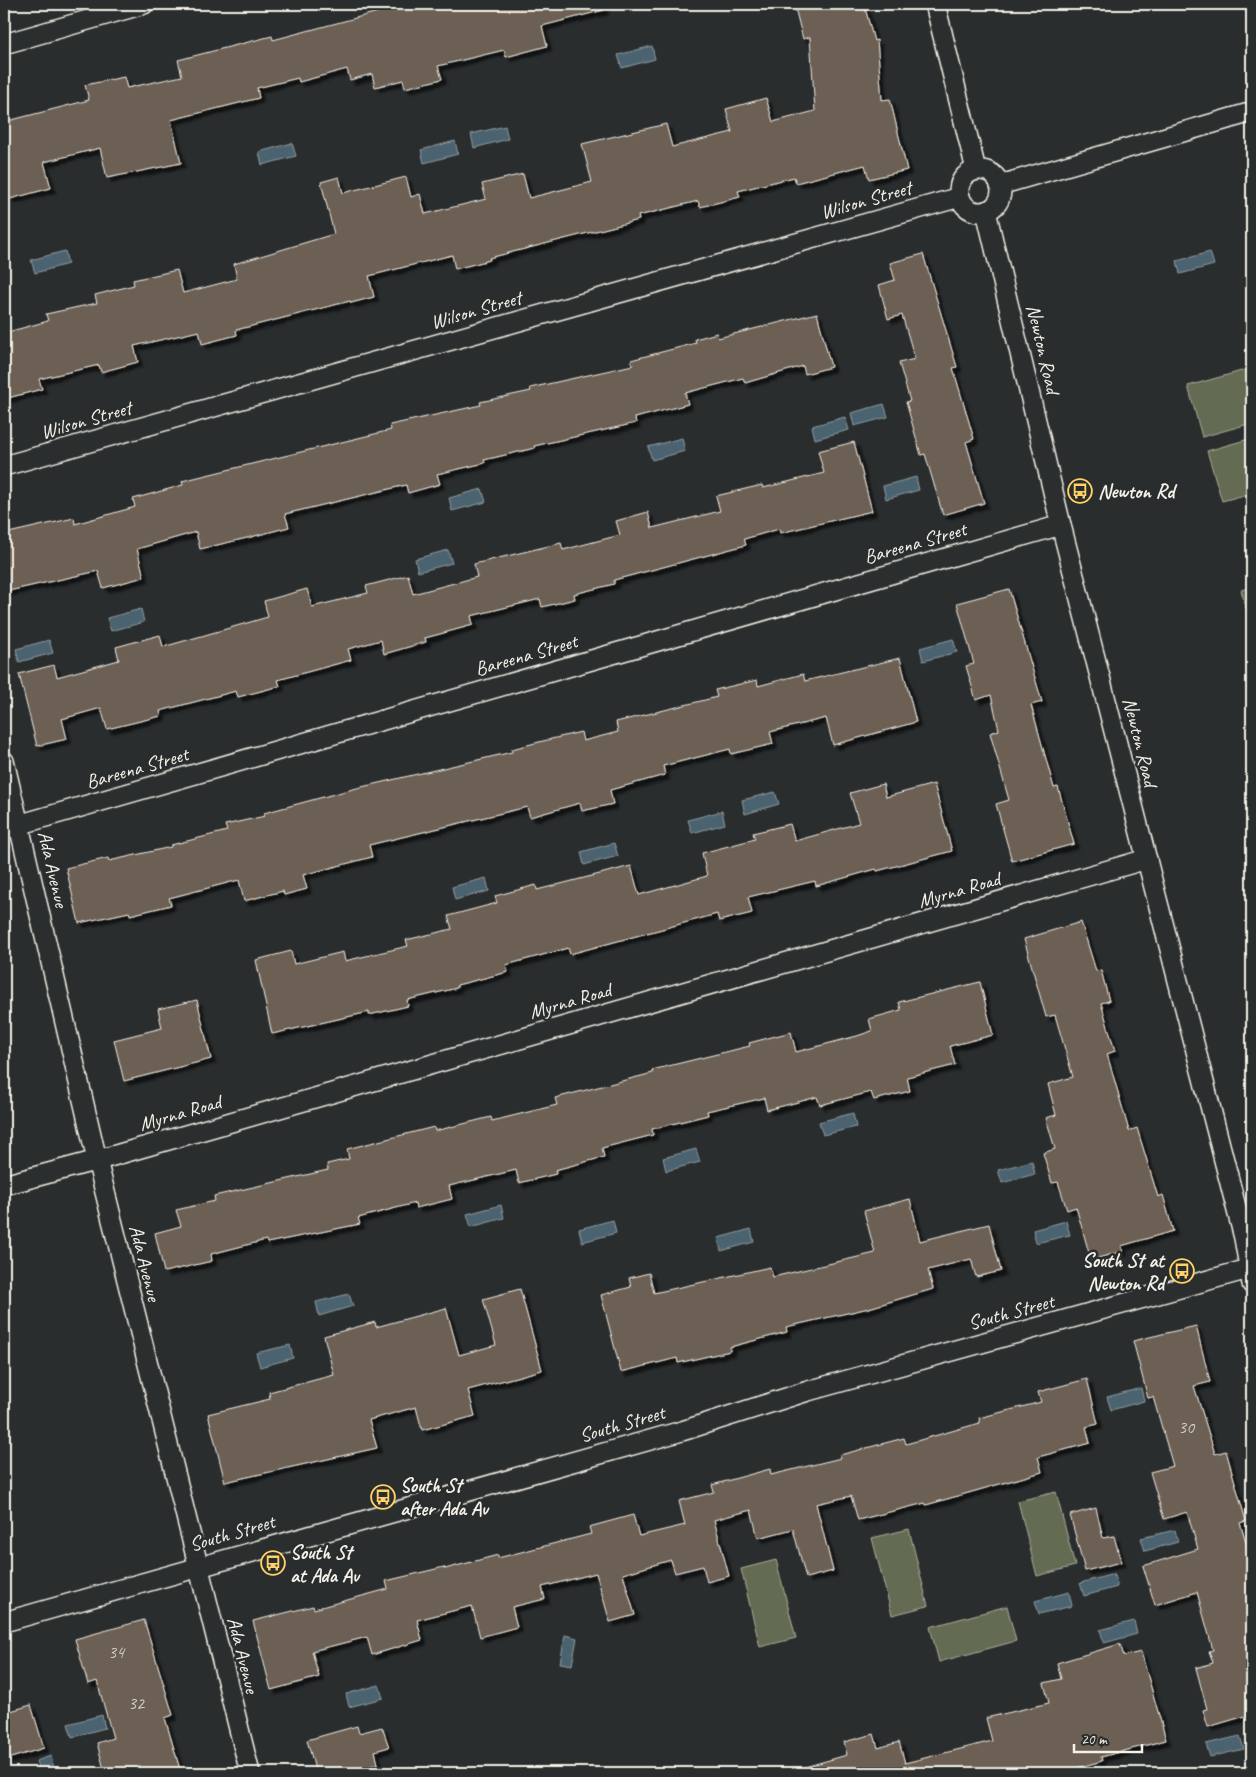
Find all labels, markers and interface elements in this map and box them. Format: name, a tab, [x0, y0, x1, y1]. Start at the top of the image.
street label: Wilson Street	[818, 174, 918, 225]
street label: Wilson Street	[428, 284, 528, 335]
street label: Newton Road	[1021, 302, 1066, 399]
street label: Wilson Street	[38, 394, 138, 445]
bus stop icon: Newton Rd	[1067, 478, 1093, 504]
place label: Newton Rd	[1098, 479, 1178, 504]
street label: Bareena Street	[861, 516, 971, 569]
street label: Bareena Street	[472, 628, 582, 681]
street label: Newton Road	[1117, 695, 1164, 792]
street label: Bareena Street	[83, 741, 193, 794]
street label: Ada Avenue	[32, 828, 74, 911]
street label: Myrna Road	[915, 866, 1006, 914]
street label: Myrna Road	[526, 977, 617, 1025]
street label: Myrna Road	[136, 1089, 227, 1137]
street label: Ada Avenue	[123, 1222, 167, 1305]
place label: South St at Newton Rd	[1082, 1248, 1168, 1296]
bus stop icon: South St at Newton Rd	[1169, 1258, 1195, 1284]
street label: South Street	[965, 1288, 1059, 1335]
street label: South Street	[576, 1399, 670, 1448]
house number: 30	[1178, 1416, 1196, 1438]
place label: South St after Ada Av	[400, 1473, 490, 1521]
bus stop icon: South St after Ada Av	[370, 1484, 396, 1510]
street label: South Street	[186, 1508, 280, 1557]
place label: South St at Ada Av	[290, 1540, 361, 1588]
bus stop icon: South St at Ada Av	[260, 1550, 286, 1576]
street label: Ada Avenue	[221, 1614, 265, 1697]
house number: 34	[108, 1641, 126, 1663]
house number: 32	[128, 1692, 146, 1714]
scale bar	[1074, 1722, 1141, 1754]
text: 20 m	[1081, 1730, 1108, 1749]

